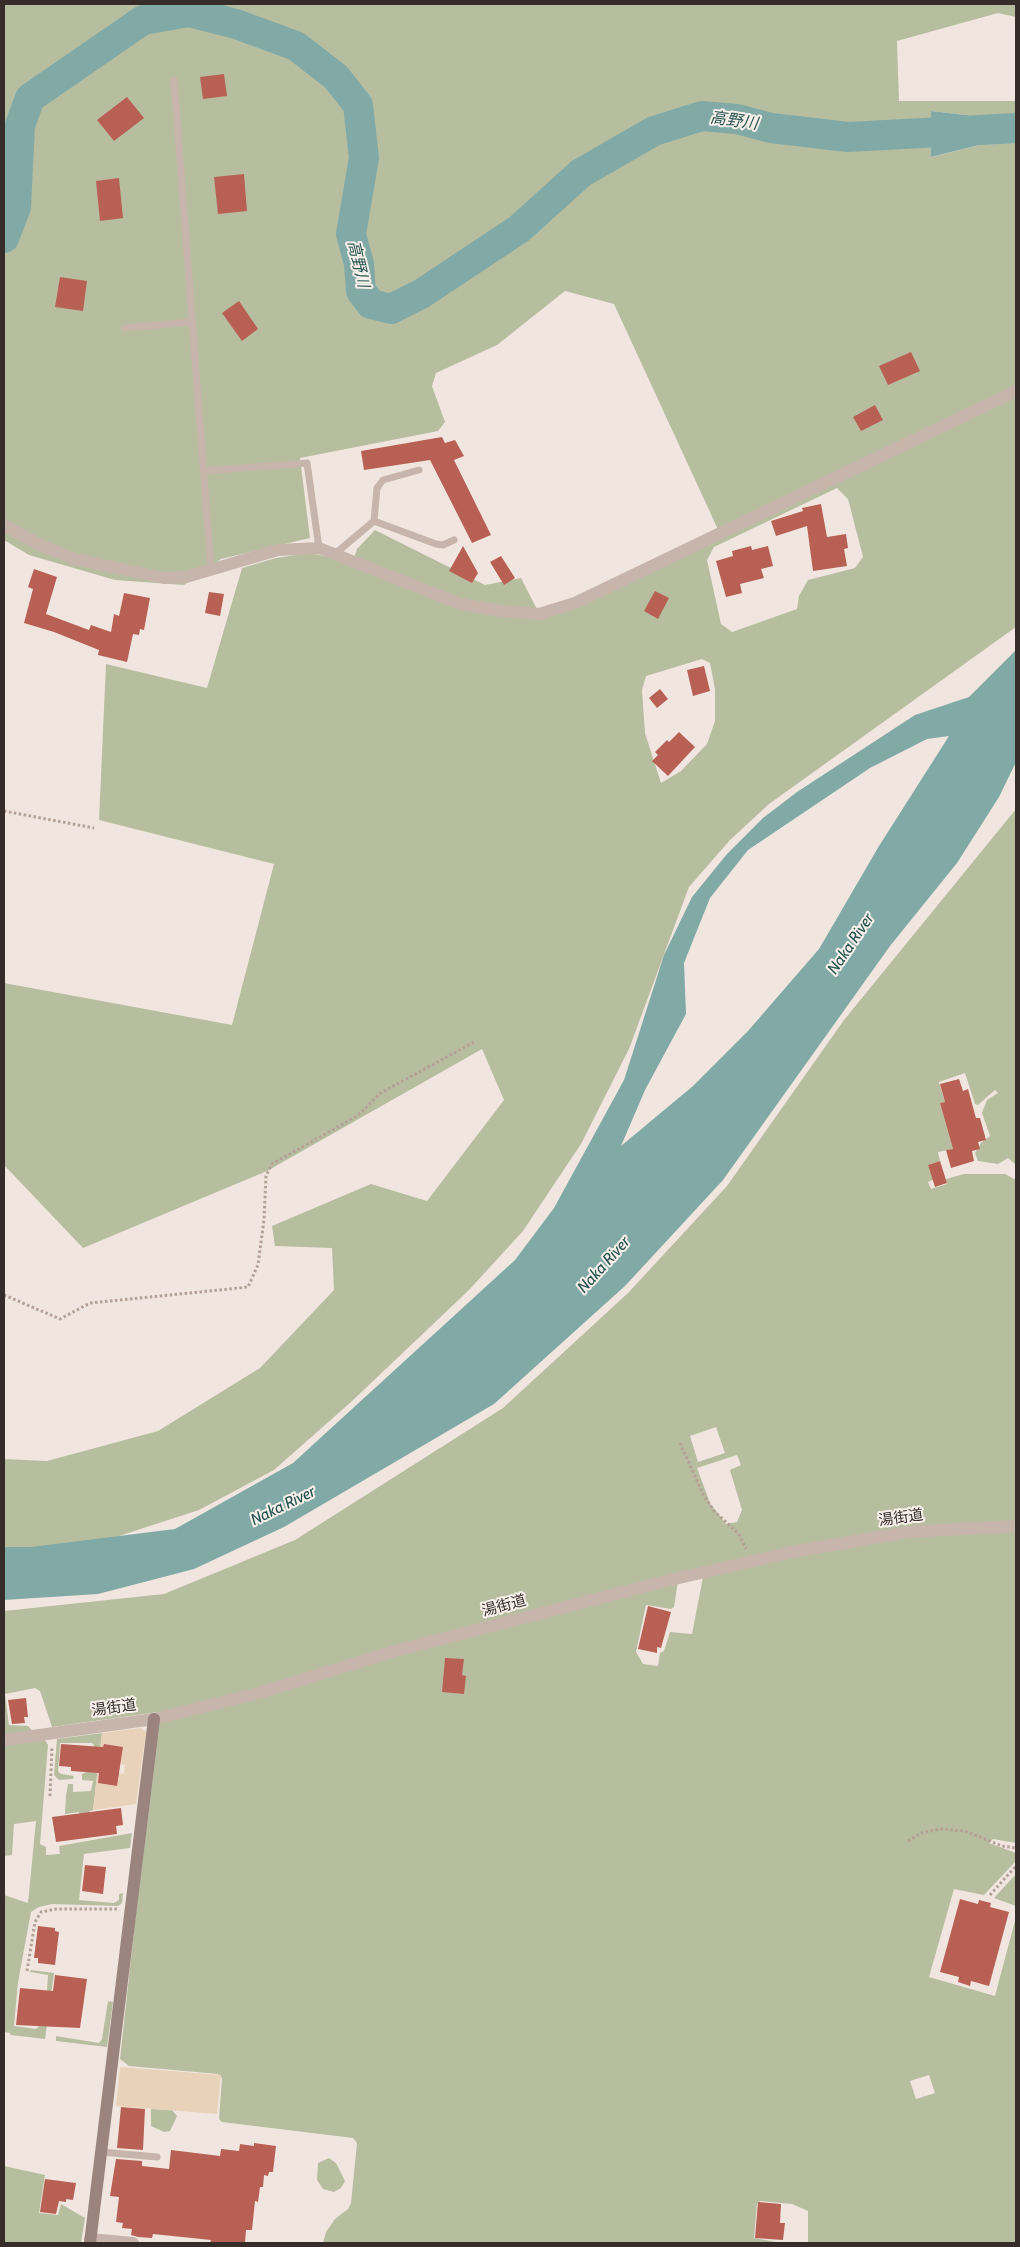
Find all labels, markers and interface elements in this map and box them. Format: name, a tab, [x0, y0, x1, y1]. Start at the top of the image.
water label: 高野川	[709, 108, 759, 134]
water label: 高野川	[343, 238, 373, 290]
water label: Naka River	[824, 910, 878, 978]
water label: Naka River	[574, 1233, 634, 1297]
water label: Naka River	[248, 1482, 318, 1530]
street label: 湯街道	[877, 1506, 925, 1530]
street label: 湯街道	[480, 1591, 528, 1621]
street label: 湯街道	[90, 1696, 138, 1720]

